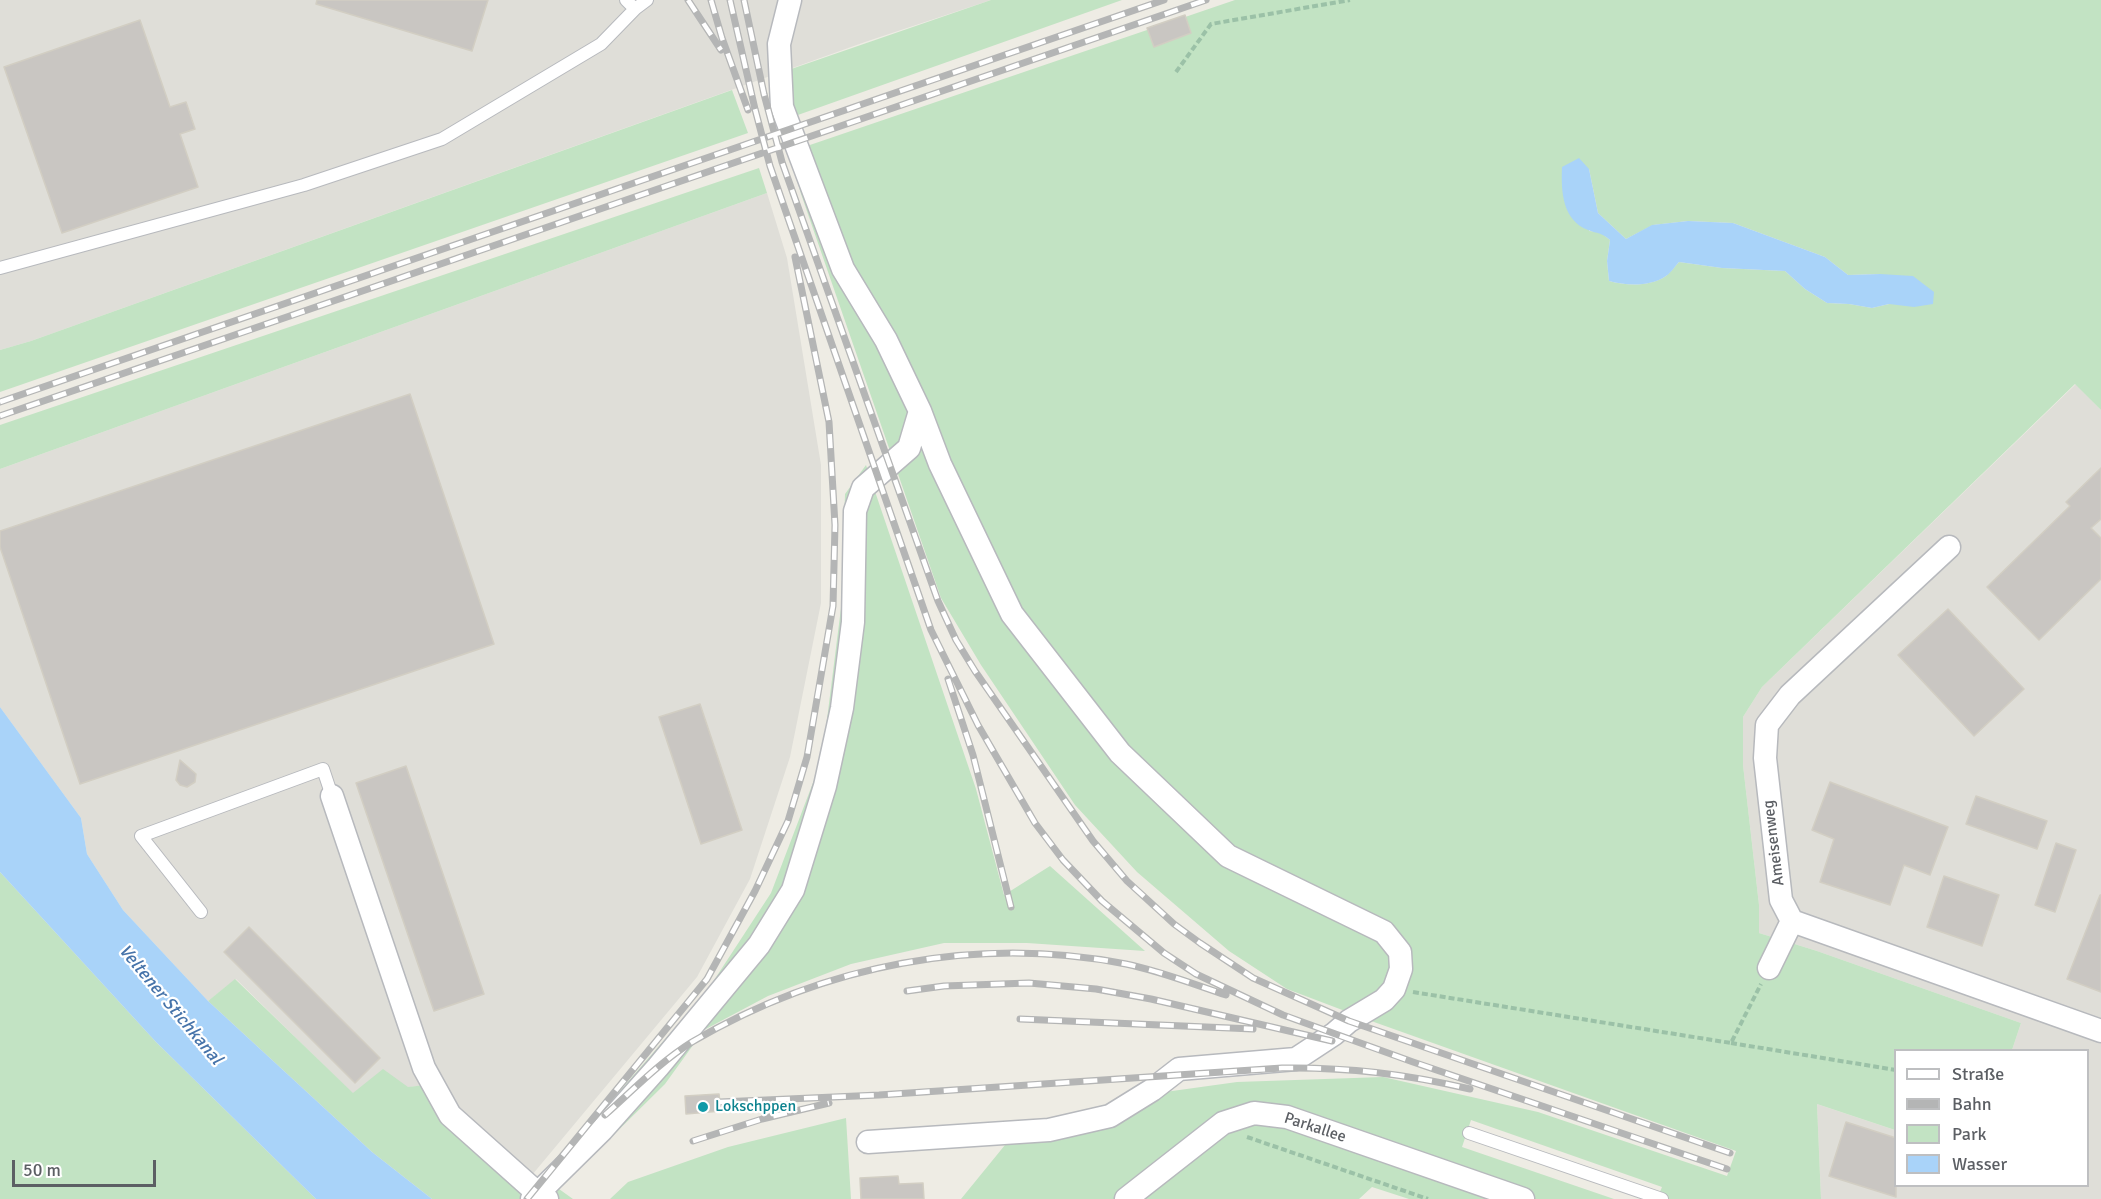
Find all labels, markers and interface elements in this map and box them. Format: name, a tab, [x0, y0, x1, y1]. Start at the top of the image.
street label: Ameisenweg	[1759, 799, 1789, 887]
water label: Veltener Stichkanal	[114, 941, 226, 1069]
legend	[1894, 1049, 2089, 1187]
text: Straße	[1952, 1063, 2004, 1085]
text: Bahn	[1952, 1093, 1992, 1115]
place label: Lokschppen	[715, 1097, 796, 1117]
marker: Lokschppen	[696, 1100, 710, 1114]
street label: Parkallee	[1282, 1109, 1348, 1147]
text: Park	[1952, 1123, 1987, 1145]
scale bar	[15, 1148, 159, 1186]
text: Wasser	[1952, 1153, 2007, 1175]
text: 50 m	[23, 1159, 61, 1181]

